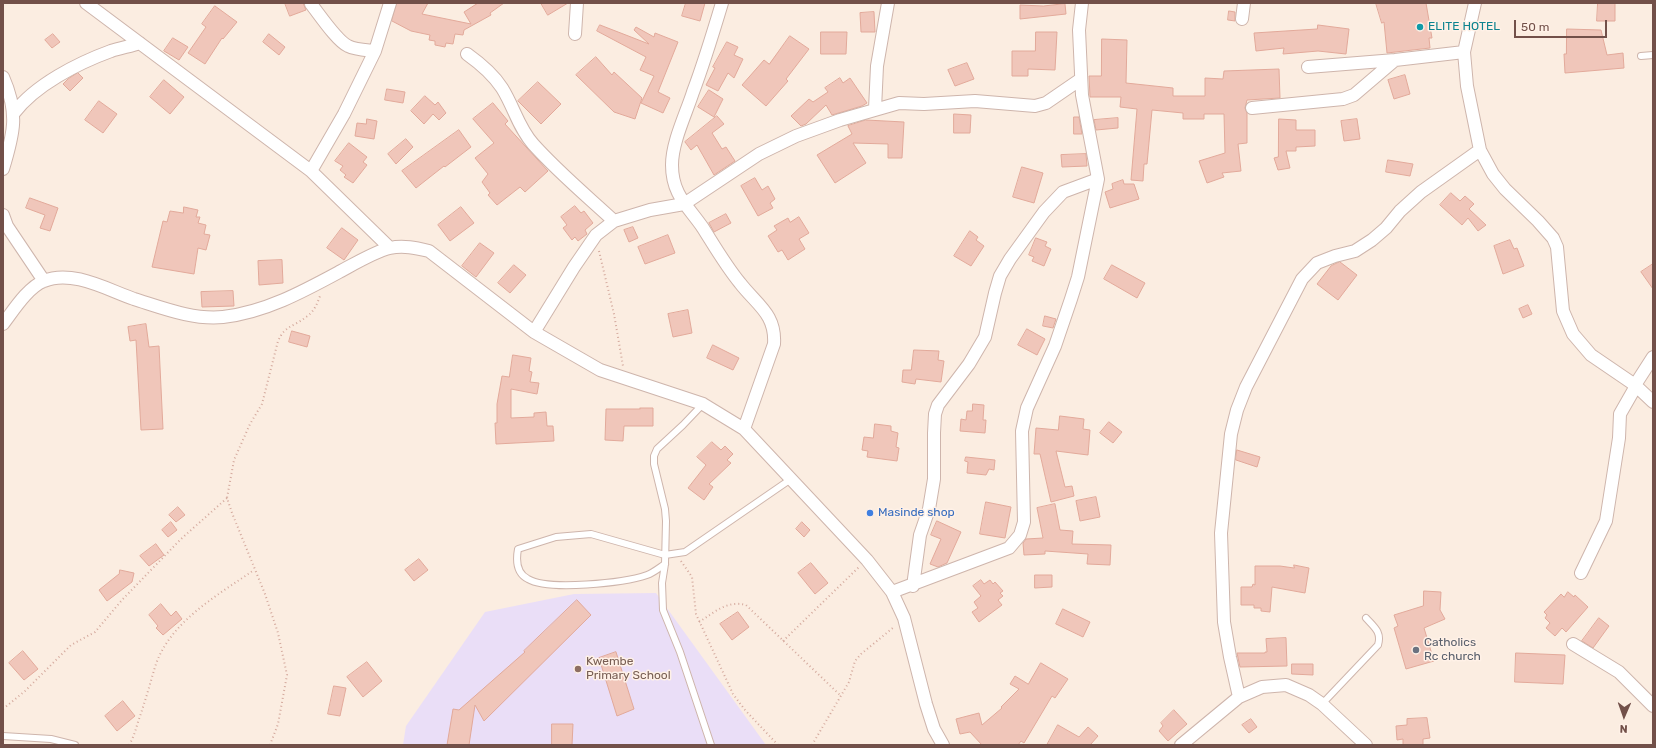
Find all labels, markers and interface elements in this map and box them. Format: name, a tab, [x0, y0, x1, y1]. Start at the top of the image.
scale bar	[1516, 12, 1609, 38]
place label: ELITE HOTEL	[1428, 20, 1500, 34]
text: 50 m	[1521, 20, 1549, 34]
marker: ELITE HOTEL	[1415, 22, 1425, 32]
place label: Masinde shop	[878, 506, 955, 520]
marker: Masinde shop	[865, 508, 875, 518]
place label: Catholics Rc church	[1424, 636, 1481, 664]
marker: Catholics Rc church	[1411, 645, 1421, 655]
place label: Kwembe Primary School	[586, 655, 671, 683]
marker: Kwembe Primary School	[573, 664, 583, 674]
north arrow	[1604, 696, 1644, 736]
text: N	[1619, 722, 1628, 735]

